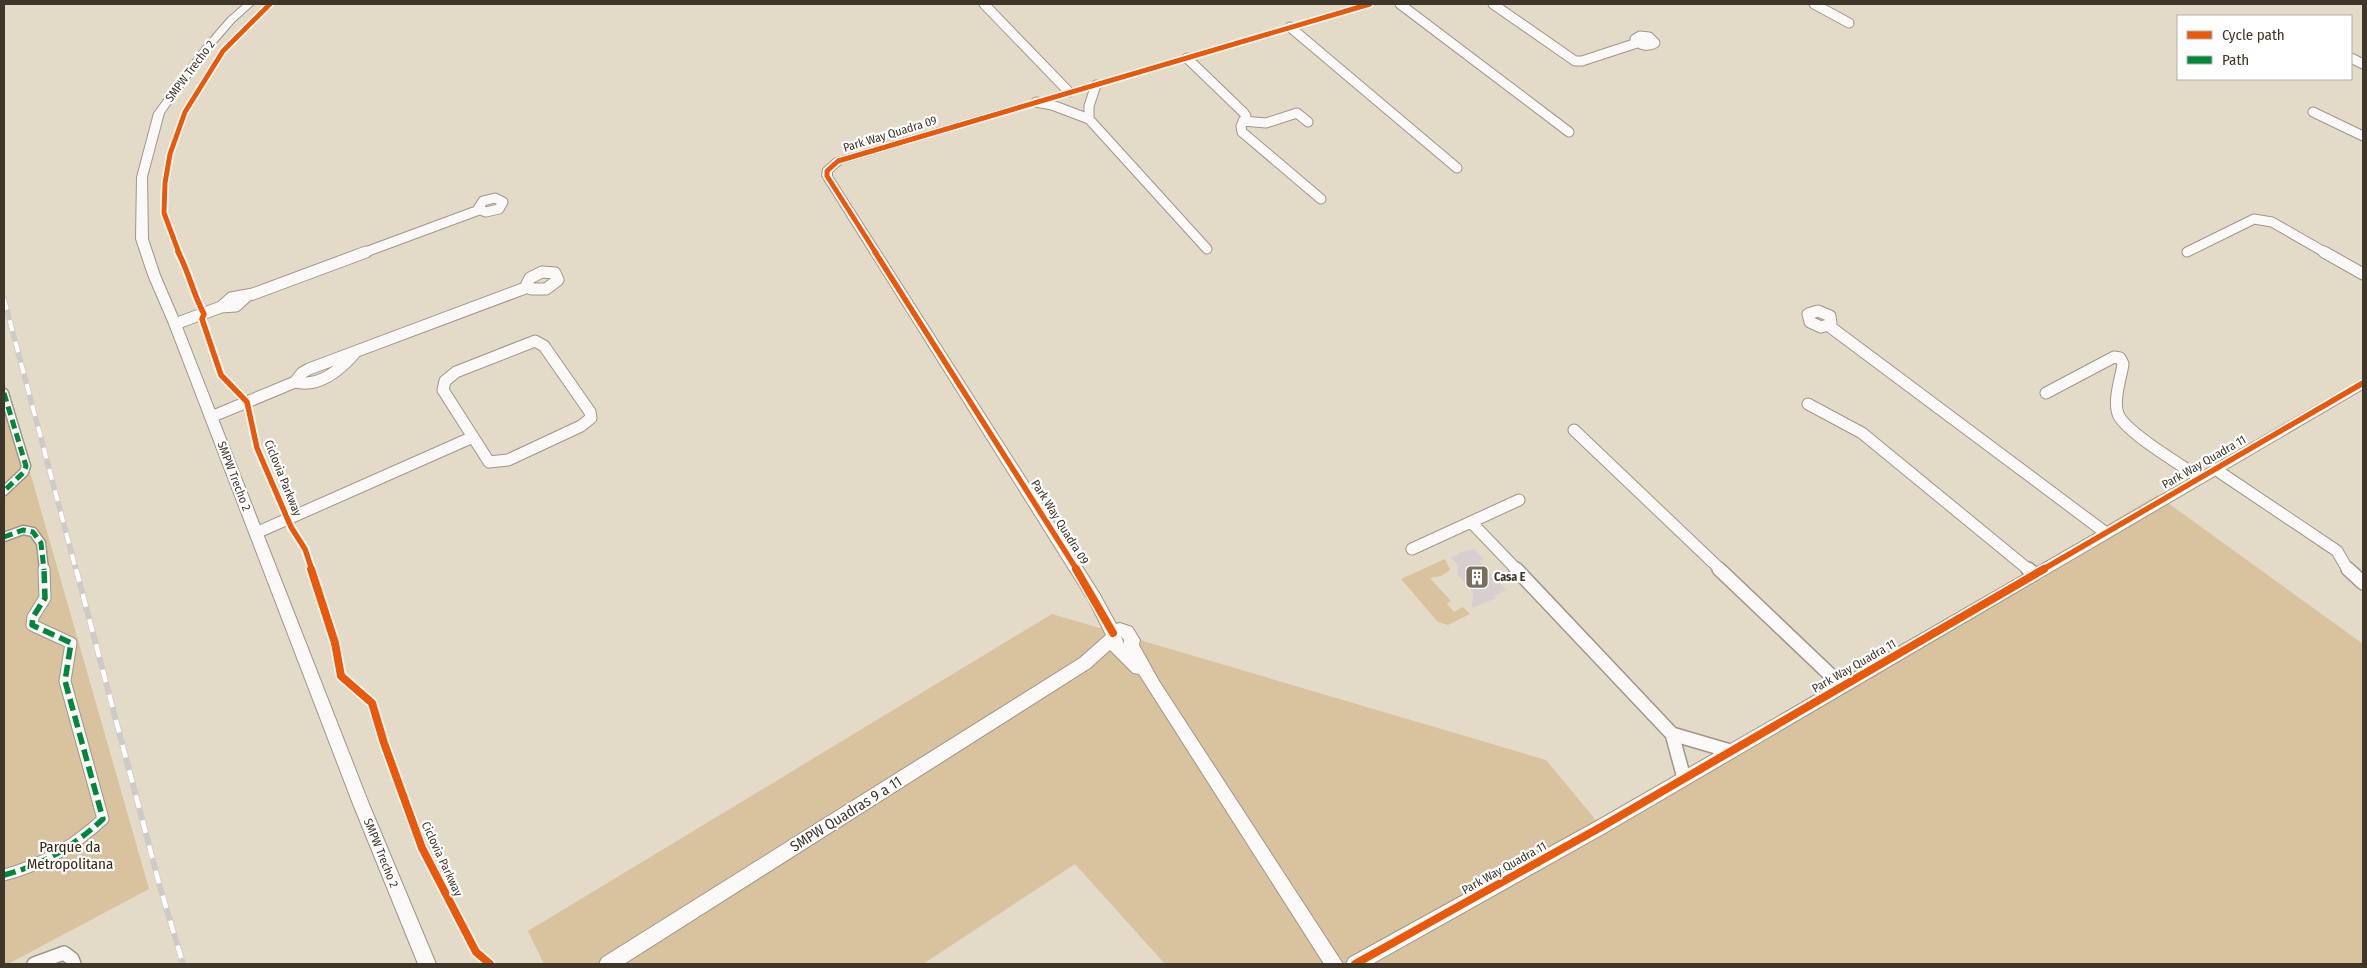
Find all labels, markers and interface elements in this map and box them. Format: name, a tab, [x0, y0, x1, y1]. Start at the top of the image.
legend	[2177, 15, 2352, 80]
text: Cycle path	[2222, 26, 2285, 44]
street label: SMPW Trecho 2	[162, 38, 218, 104]
text: Path	[2222, 51, 2249, 69]
street label: Park Way Quadra 09	[841, 113, 939, 155]
street label: Park Way Quadra 11	[2160, 432, 2248, 492]
street label: Ciclovia Parkway	[261, 438, 305, 519]
street label: SMPW Trecho 2	[214, 439, 254, 513]
street label: Park Way Quadra 09	[1028, 477, 1092, 567]
building icon: Casa E	[1464, 564, 1490, 590]
place label: Casa E	[1494, 570, 1526, 584]
street label: Park Way Quadra 11	[1810, 636, 1898, 696]
street label: SMPW Quadras 9 a 11	[787, 772, 905, 856]
street label: SMPW Trecho 2	[361, 816, 401, 890]
street label: Ciclovia Parkway	[419, 819, 466, 899]
park label: Parque da Metropolitana	[27, 838, 113, 873]
street label: Park Way Quadra 11	[1459, 839, 1549, 897]

